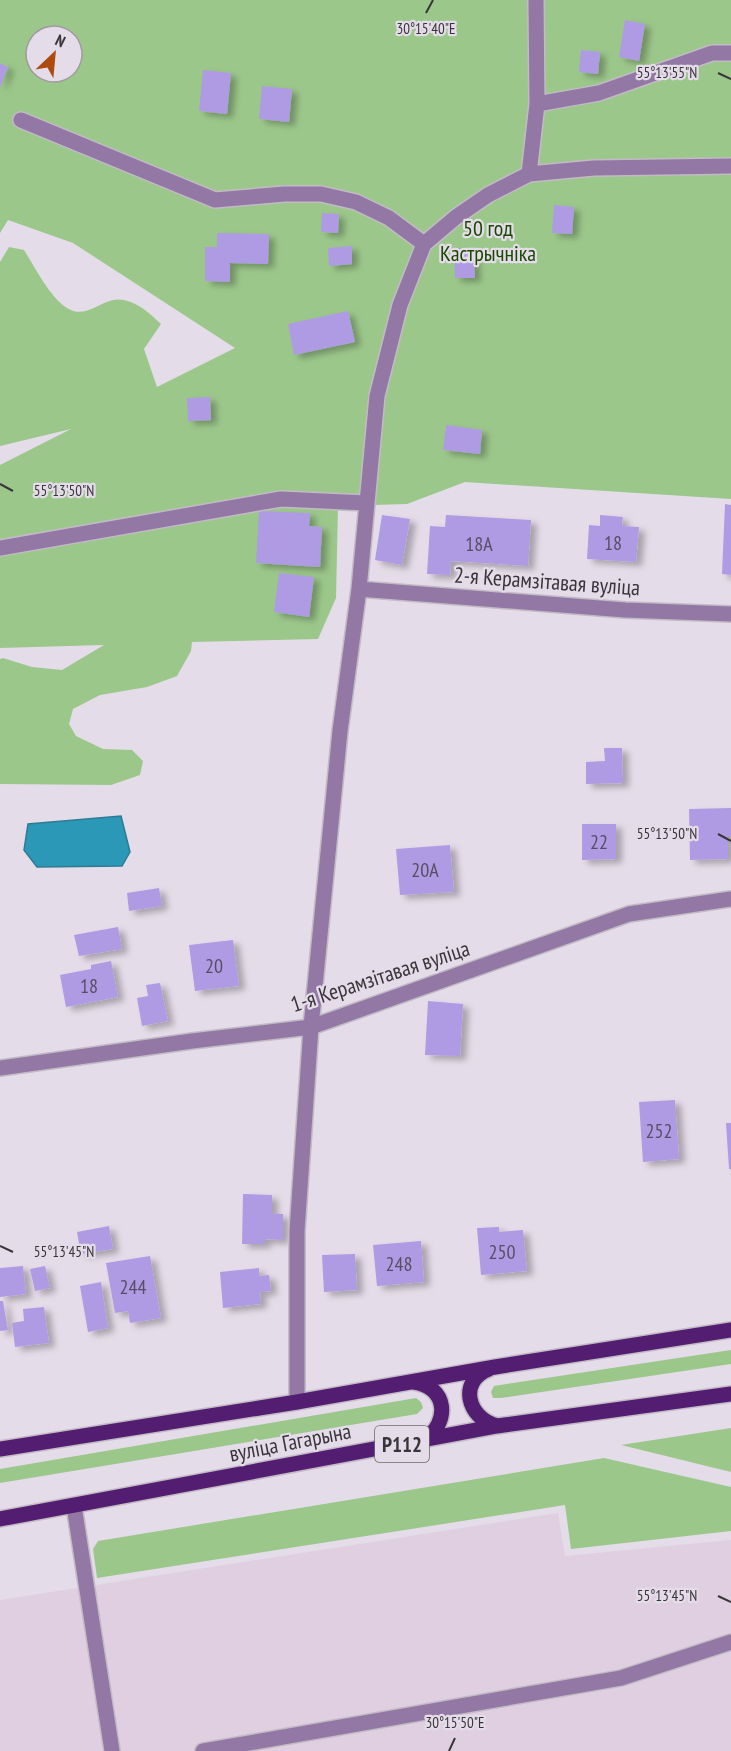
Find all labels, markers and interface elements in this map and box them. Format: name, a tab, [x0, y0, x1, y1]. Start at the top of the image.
text: 30°15'40"E	[396, 19, 456, 38]
north arrow	[24, 24, 84, 84]
text: N	[52, 30, 69, 51]
text: 55°13'55"N	[637, 63, 697, 82]
park label: 50 год Кастрычніка	[440, 214, 536, 267]
text: 55°13'50"N	[34, 481, 94, 500]
house number: 18	[604, 530, 622, 556]
house number: 18А	[465, 531, 493, 557]
street label: 2-я Керамзітавая вуліца	[453, 561, 641, 601]
text: 55°13'50"N	[637, 824, 697, 843]
house number: 22	[590, 829, 608, 855]
house number: 20А	[411, 857, 439, 883]
street label: 1-я Керамзітавая вуліца	[287, 934, 473, 1018]
house number: 20	[205, 953, 223, 979]
house number: 18	[80, 973, 98, 999]
house number: 252	[646, 1118, 673, 1144]
house number: 250	[489, 1239, 516, 1265]
text: 55°13'45"N	[34, 1242, 94, 1261]
house number: 248	[386, 1251, 413, 1277]
house number: 244	[120, 1274, 147, 1300]
street label: вуліца Гагарына	[227, 1416, 353, 1468]
road number: Р112	[375, 1426, 429, 1462]
text: 55°13'45"N	[637, 1586, 697, 1605]
text: 30°15'50"E	[425, 1713, 485, 1732]

